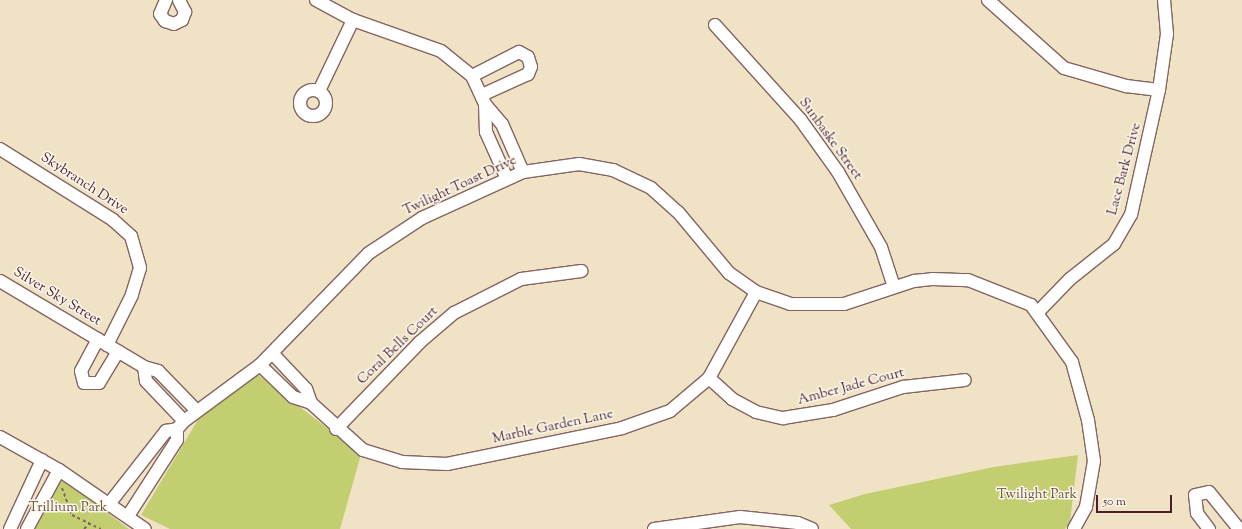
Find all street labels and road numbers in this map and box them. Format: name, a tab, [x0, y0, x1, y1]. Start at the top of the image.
street label: Sunbaske Street	[795, 95, 865, 183]
street label: Lace Bark Drive	[1105, 121, 1145, 217]
street label: Skybranch Drive	[37, 149, 131, 219]
street label: Twilight Toast Drive	[401, 152, 519, 220]
street label: Silver Sky Street	[10, 264, 104, 330]
street label: Coral Bells Court	[354, 303, 442, 389]
street label: Amber Jade Court	[796, 365, 906, 409]
street label: Marble Garden Lane	[491, 406, 615, 448]

